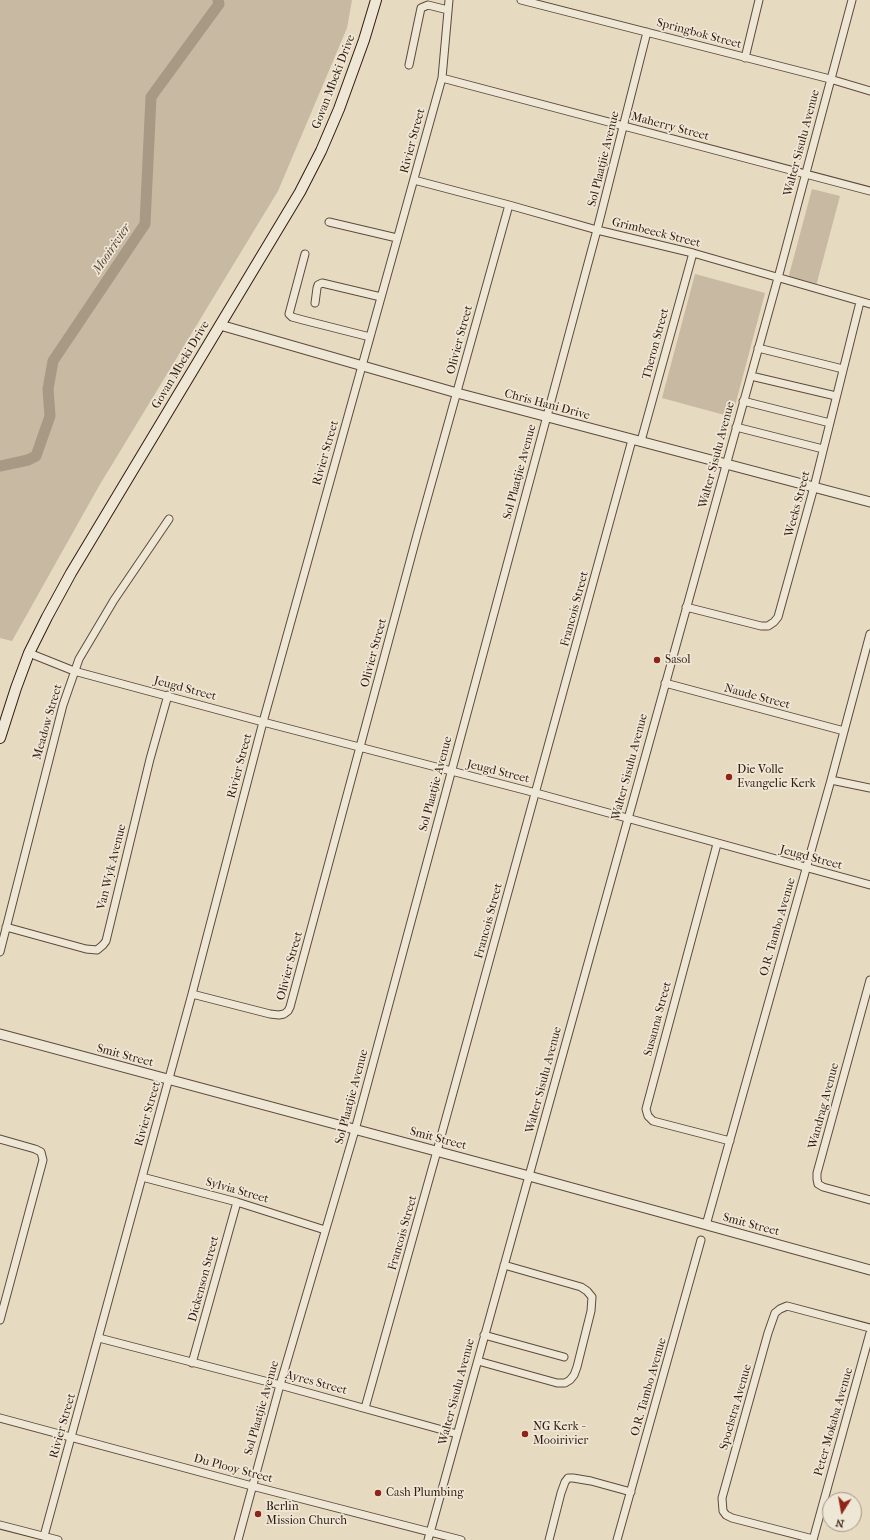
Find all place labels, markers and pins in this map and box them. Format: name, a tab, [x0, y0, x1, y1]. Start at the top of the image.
place label: Sasol	[665, 653, 690, 667]
marker: Sasol	[652, 655, 662, 665]
place label: Die Volle Evangelie Kerk	[737, 763, 816, 791]
marker: Die Volle Evangelie Kerk	[724, 772, 734, 782]
place label: NG Kerk - Mooirivier	[533, 1420, 588, 1448]
marker: NG Kerk - Mooirivier	[520, 1429, 530, 1439]
place label: Cash Plumbing	[386, 1486, 464, 1500]
marker: Cash Plumbing	[373, 1488, 383, 1498]
place label: Berlin Mission Church	[266, 1500, 347, 1528]
marker: Berlin Mission Church	[253, 1509, 263, 1519]

